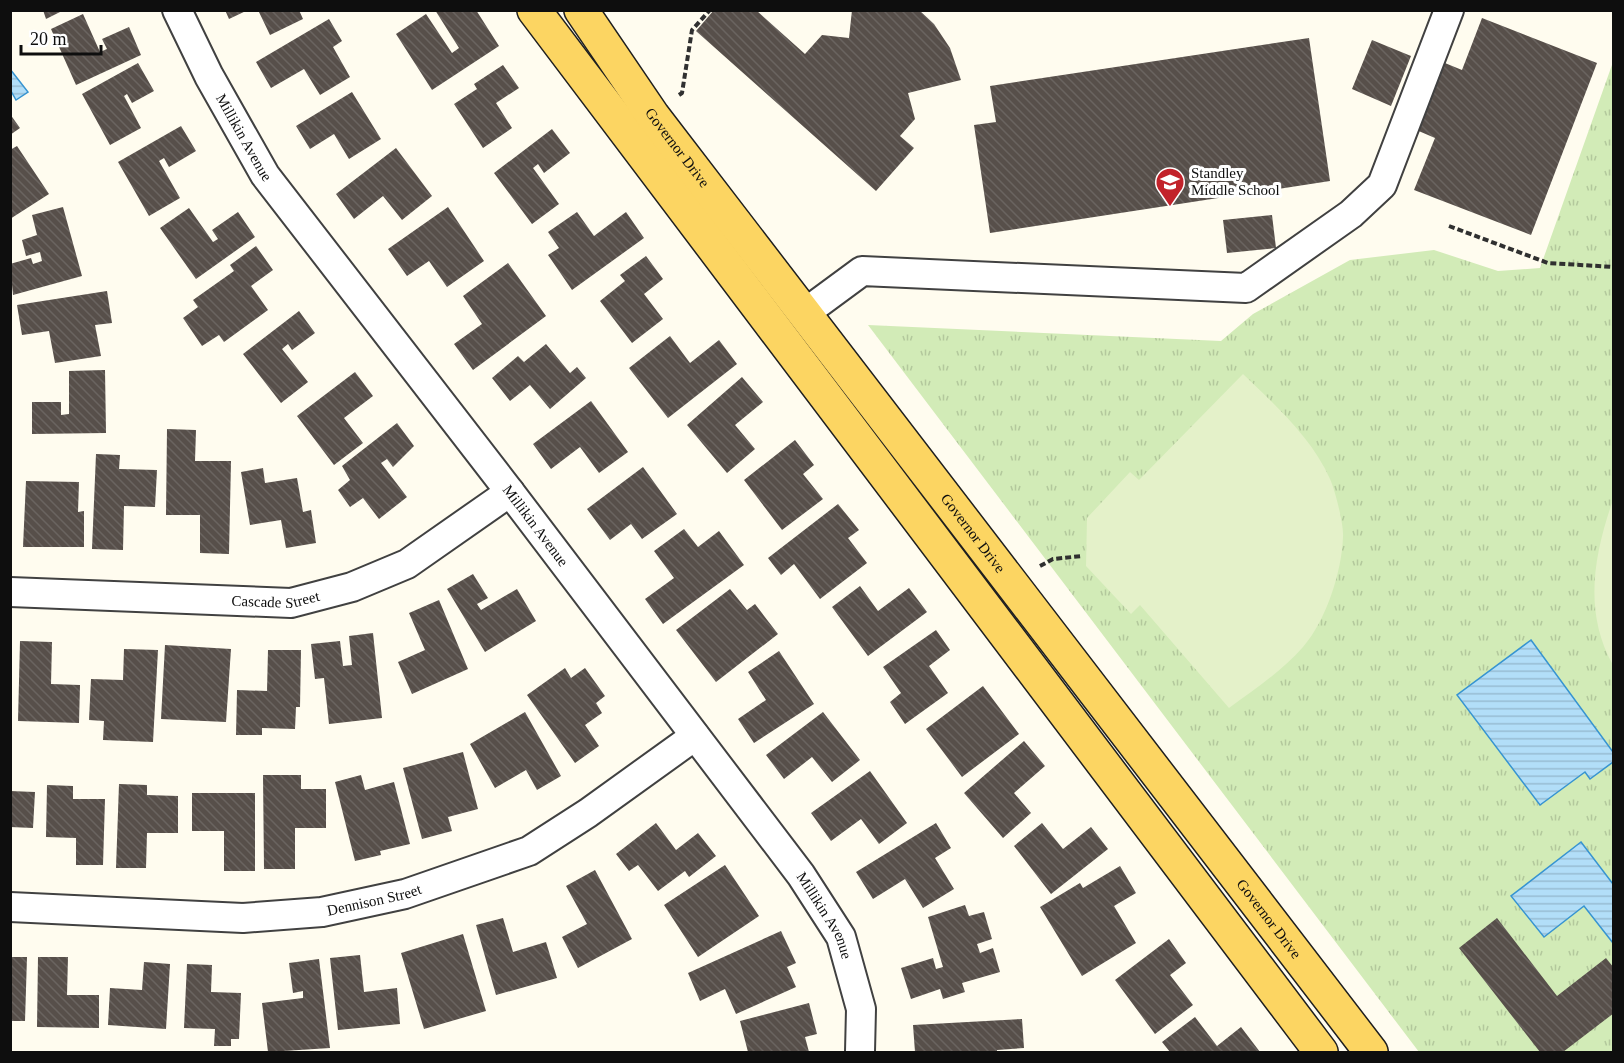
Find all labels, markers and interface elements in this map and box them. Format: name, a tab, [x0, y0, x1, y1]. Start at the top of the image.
scale bar	[21, 18, 100, 56]
text: 20 m	[30, 29, 67, 49]
street label: Millikin Avenue	[213, 91, 275, 185]
street label: Governor Drive	[642, 105, 713, 191]
place label: Standley Middle School	[1191, 165, 1280, 198]
school or university icon: Standley Middle School	[1154, 166, 1186, 208]
street label: Millikin Avenue	[500, 482, 572, 570]
street label: Governor Drive	[938, 491, 1009, 576]
street label: Cascade Street	[231, 588, 322, 611]
street label: Millikin Avenue	[793, 869, 855, 961]
street label: Governor Drive	[1233, 876, 1304, 962]
street label: Dennison Street	[326, 881, 424, 919]

